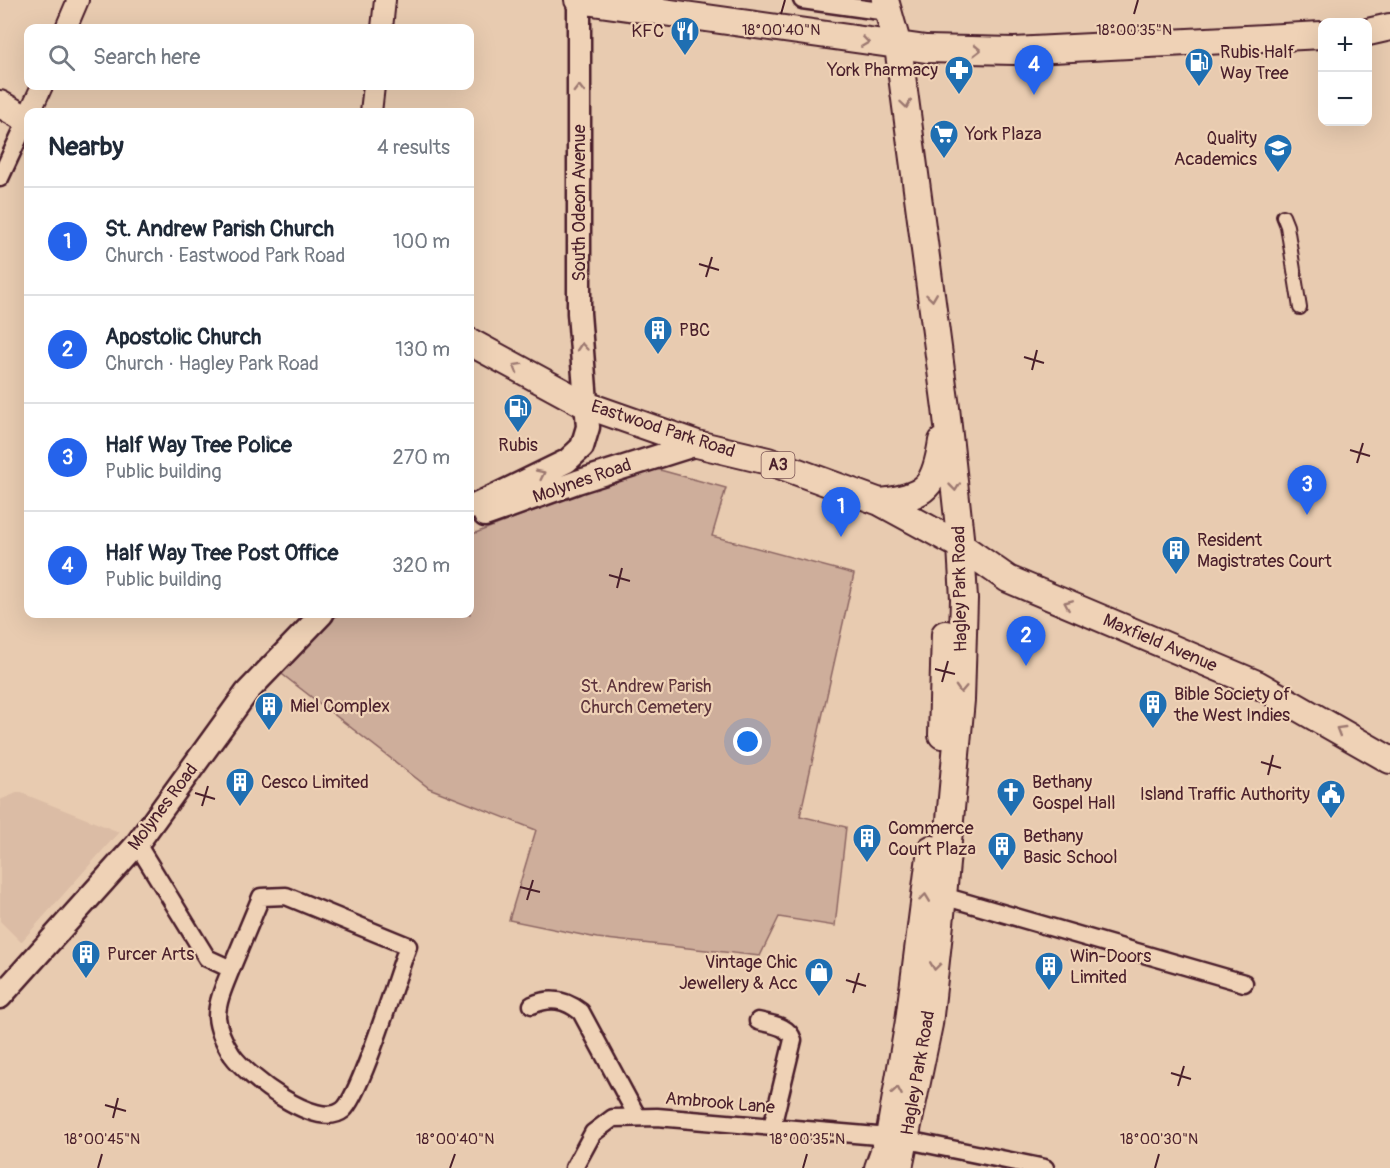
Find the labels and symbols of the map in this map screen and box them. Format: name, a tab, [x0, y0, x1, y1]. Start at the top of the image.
restaurant icon: KFC	[669, 15, 701, 57]
place label: KFC	[631, 20, 664, 43]
text: 18°00'40"N	[742, 21, 820, 40]
text: 18°00'35"N	[1096, 21, 1172, 40]
one-way arrow	[861, 35, 870, 47]
place label: Rubis Half Way Tree	[1220, 41, 1296, 85]
one-way arrow	[973, 44, 982, 56]
pin: 4	[1014, 46, 1054, 95]
fuel station icon: Rubis Half Way Tree	[1183, 46, 1215, 88]
pharmacy icon: York Pharmacy	[943, 54, 975, 96]
place label: York Pharmacy	[826, 59, 938, 82]
one-way arrow	[573, 85, 585, 94]
one-way arrow	[899, 99, 911, 109]
supermarket icon: York Plaza	[928, 118, 960, 160]
place label: York Plaza	[964, 123, 1042, 146]
street label: South Odeon Avenue	[568, 124, 591, 282]
place label: Quality Academics	[1174, 127, 1257, 171]
school or university icon: Quality Academics	[1262, 132, 1294, 174]
one-way arrow	[925, 293, 937, 302]
building icon: PBC	[642, 314, 674, 356]
place label: PBC	[679, 319, 710, 342]
one-way arrow	[576, 342, 589, 352]
one-way arrow	[512, 363, 523, 374]
fuel station icon: Rubis	[502, 392, 534, 434]
street label: Eastwood Park Road	[588, 395, 738, 463]
place label: Rubis	[498, 434, 538, 457]
road number: A3	[762, 452, 794, 478]
street label: Molynes Road	[530, 453, 634, 509]
pin: 3	[1288, 466, 1326, 515]
one-way arrow	[535, 469, 546, 481]
one-way arrow	[948, 482, 961, 491]
pin: 1	[822, 488, 860, 537]
street label: Hagley Park Road	[947, 526, 973, 652]
place label: Resident Magistrates Court	[1197, 529, 1332, 573]
building icon: Resident Magistrates Court	[1160, 534, 1192, 576]
one-way arrow	[1063, 599, 1074, 611]
street label: Maxfield Avenue	[1099, 609, 1221, 677]
pin: 2	[1006, 616, 1046, 666]
park label: St. Andrew Parish Church Cemetery	[580, 675, 712, 719]
place label: Bible Society of the West Indies	[1173, 683, 1291, 727]
one-way arrow	[955, 684, 967, 693]
building icon: Bible Society of the West Indies	[1137, 688, 1169, 730]
building icon: Miel Complex	[253, 690, 285, 732]
place label: Miel Complex	[290, 695, 390, 718]
one-way arrow	[1336, 726, 1346, 737]
your location	[733, 727, 762, 756]
street label: Molynes Road	[123, 759, 203, 855]
building icon: Cesco Limited	[224, 766, 256, 808]
place label: Cesco Limited	[261, 771, 369, 794]
place label: Bethany Gospel Hall	[1032, 771, 1116, 815]
church icon: Bethany Gospel Hall	[995, 776, 1027, 818]
public building icon: Island Traffic Authority	[1315, 778, 1347, 820]
place label: Island Traffic Authority	[1140, 783, 1310, 806]
place label: Commerce Court Plaza	[888, 817, 976, 861]
building icon: Commerce Court Plaza	[851, 822, 883, 864]
place label: Bethany Basic School	[1023, 825, 1118, 869]
building icon: Bethany Basic School	[986, 830, 1018, 872]
one-way arrow	[918, 893, 930, 903]
building icon: Purcer Arts	[70, 938, 102, 980]
place label: Purcer Arts	[107, 943, 194, 966]
place label: Win-Doors Limited	[1070, 945, 1151, 989]
building icon: Win-Doors Limited	[1033, 950, 1065, 992]
place label: Vintage Chic Jewellery & Acc	[679, 951, 798, 995]
shop icon: Vintage Chic Jewellery & Acc	[803, 956, 835, 998]
one-way arrow	[930, 962, 942, 971]
street label: Hagley Park Road	[896, 1009, 940, 1137]
one-way arrow	[890, 1086, 903, 1096]
street label: Ambrook Lane	[664, 1087, 776, 1119]
text: 18°00'45"N	[64, 1130, 140, 1149]
text: 18°00'40"N	[416, 1130, 494, 1149]
text: 18°00'35"N	[769, 1130, 845, 1149]
text: 18°00'30"N	[1120, 1130, 1198, 1149]

